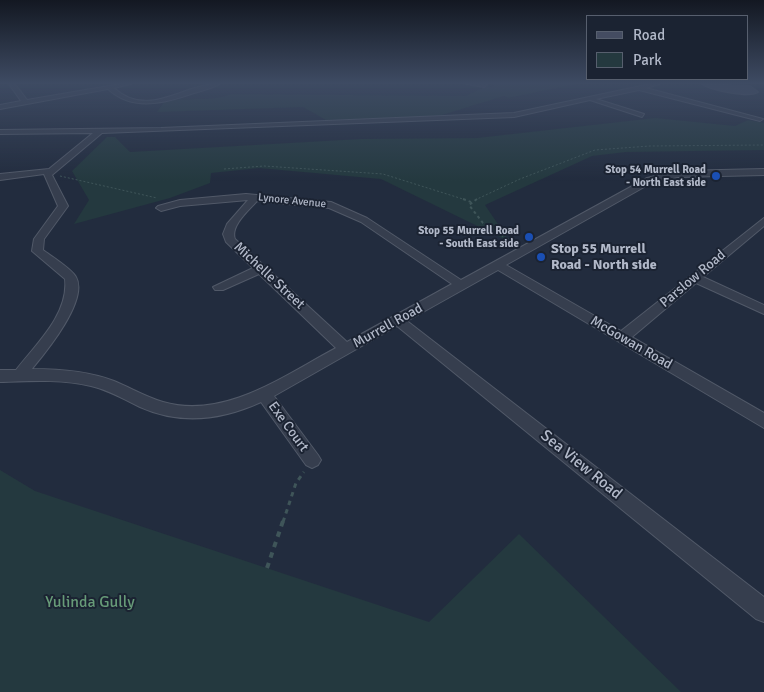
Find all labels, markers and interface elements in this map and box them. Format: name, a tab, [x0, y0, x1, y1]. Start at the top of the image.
legend	[586, 15, 749, 80]
text: Road	[633, 26, 665, 44]
text: Park	[633, 51, 662, 69]
place label: Stop 54 Murrell Road - North East side	[605, 163, 706, 189]
marker: Stop 54 Murrell Road - North East side	[710, 170, 722, 182]
street label: Lynore Avenue	[257, 191, 327, 211]
place label: Stop 55 Murrell Road - South East side	[418, 224, 519, 250]
marker: Stop 55 Murrell Road - South East side	[523, 231, 535, 243]
street label: Michelle Street	[230, 239, 308, 313]
place label: Stop 55 Murrell Road - North side	[551, 241, 657, 274]
street label: Parslow Road	[657, 247, 729, 311]
marker: Stop 55 Murrell Road - North side	[535, 251, 547, 263]
street label: Murrell Road	[350, 300, 426, 352]
street label: McGowan Road	[587, 313, 675, 373]
street label: Exe Court	[264, 399, 312, 455]
street label: Sea View Road	[536, 426, 626, 504]
park label: Yulinda Gully	[45, 593, 135, 613]

